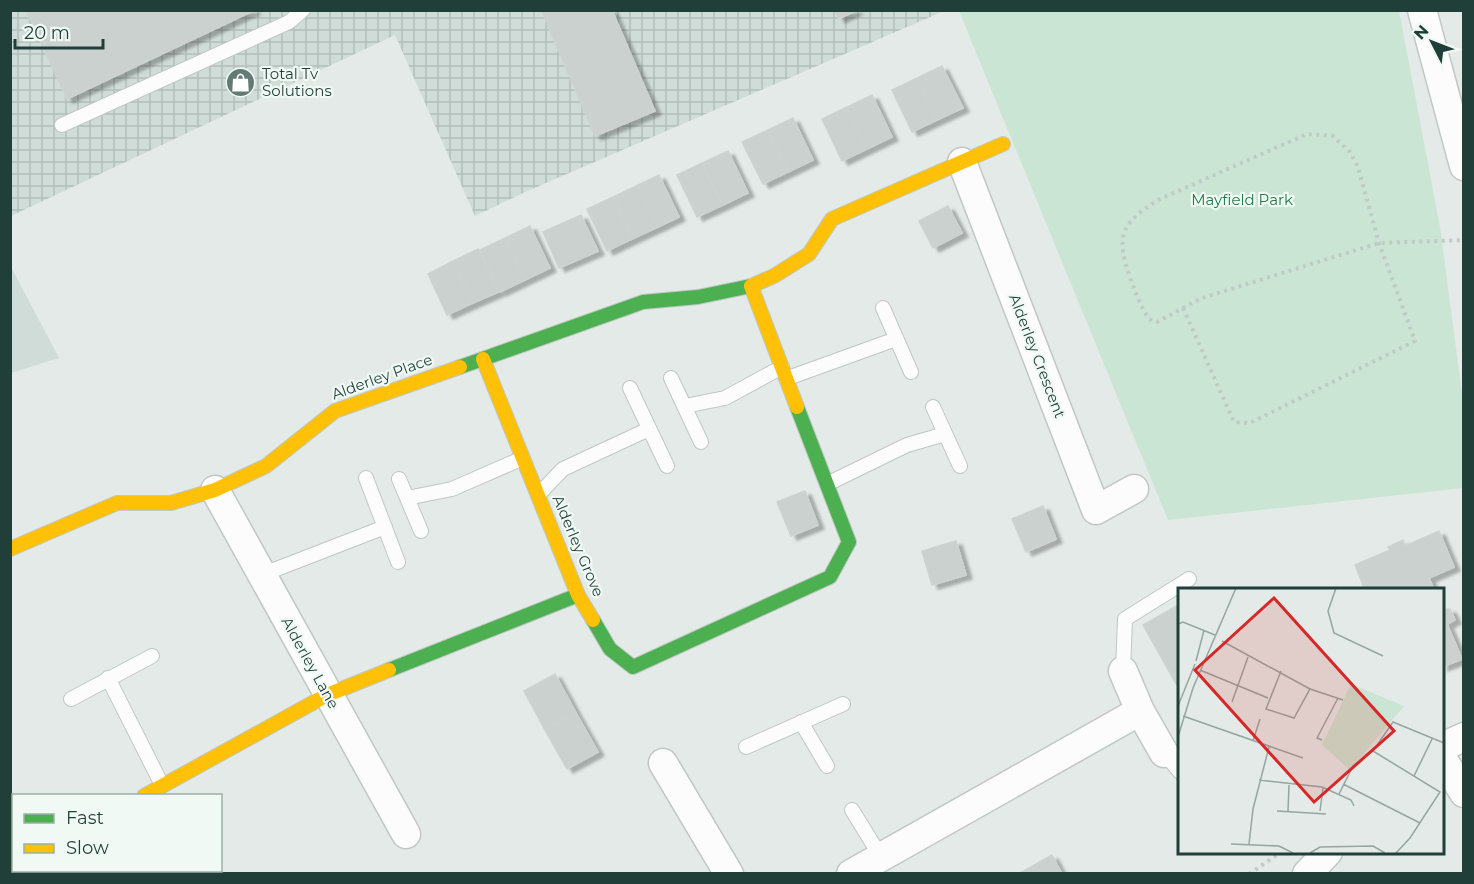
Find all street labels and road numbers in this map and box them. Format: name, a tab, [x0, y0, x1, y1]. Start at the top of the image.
street label: Alderley Crescent	[1005, 291, 1070, 421]
street label: Alderley Place	[329, 349, 435, 404]
street label: Alderley Grove	[549, 492, 608, 599]
street label: Alderley Lane	[277, 614, 343, 712]

